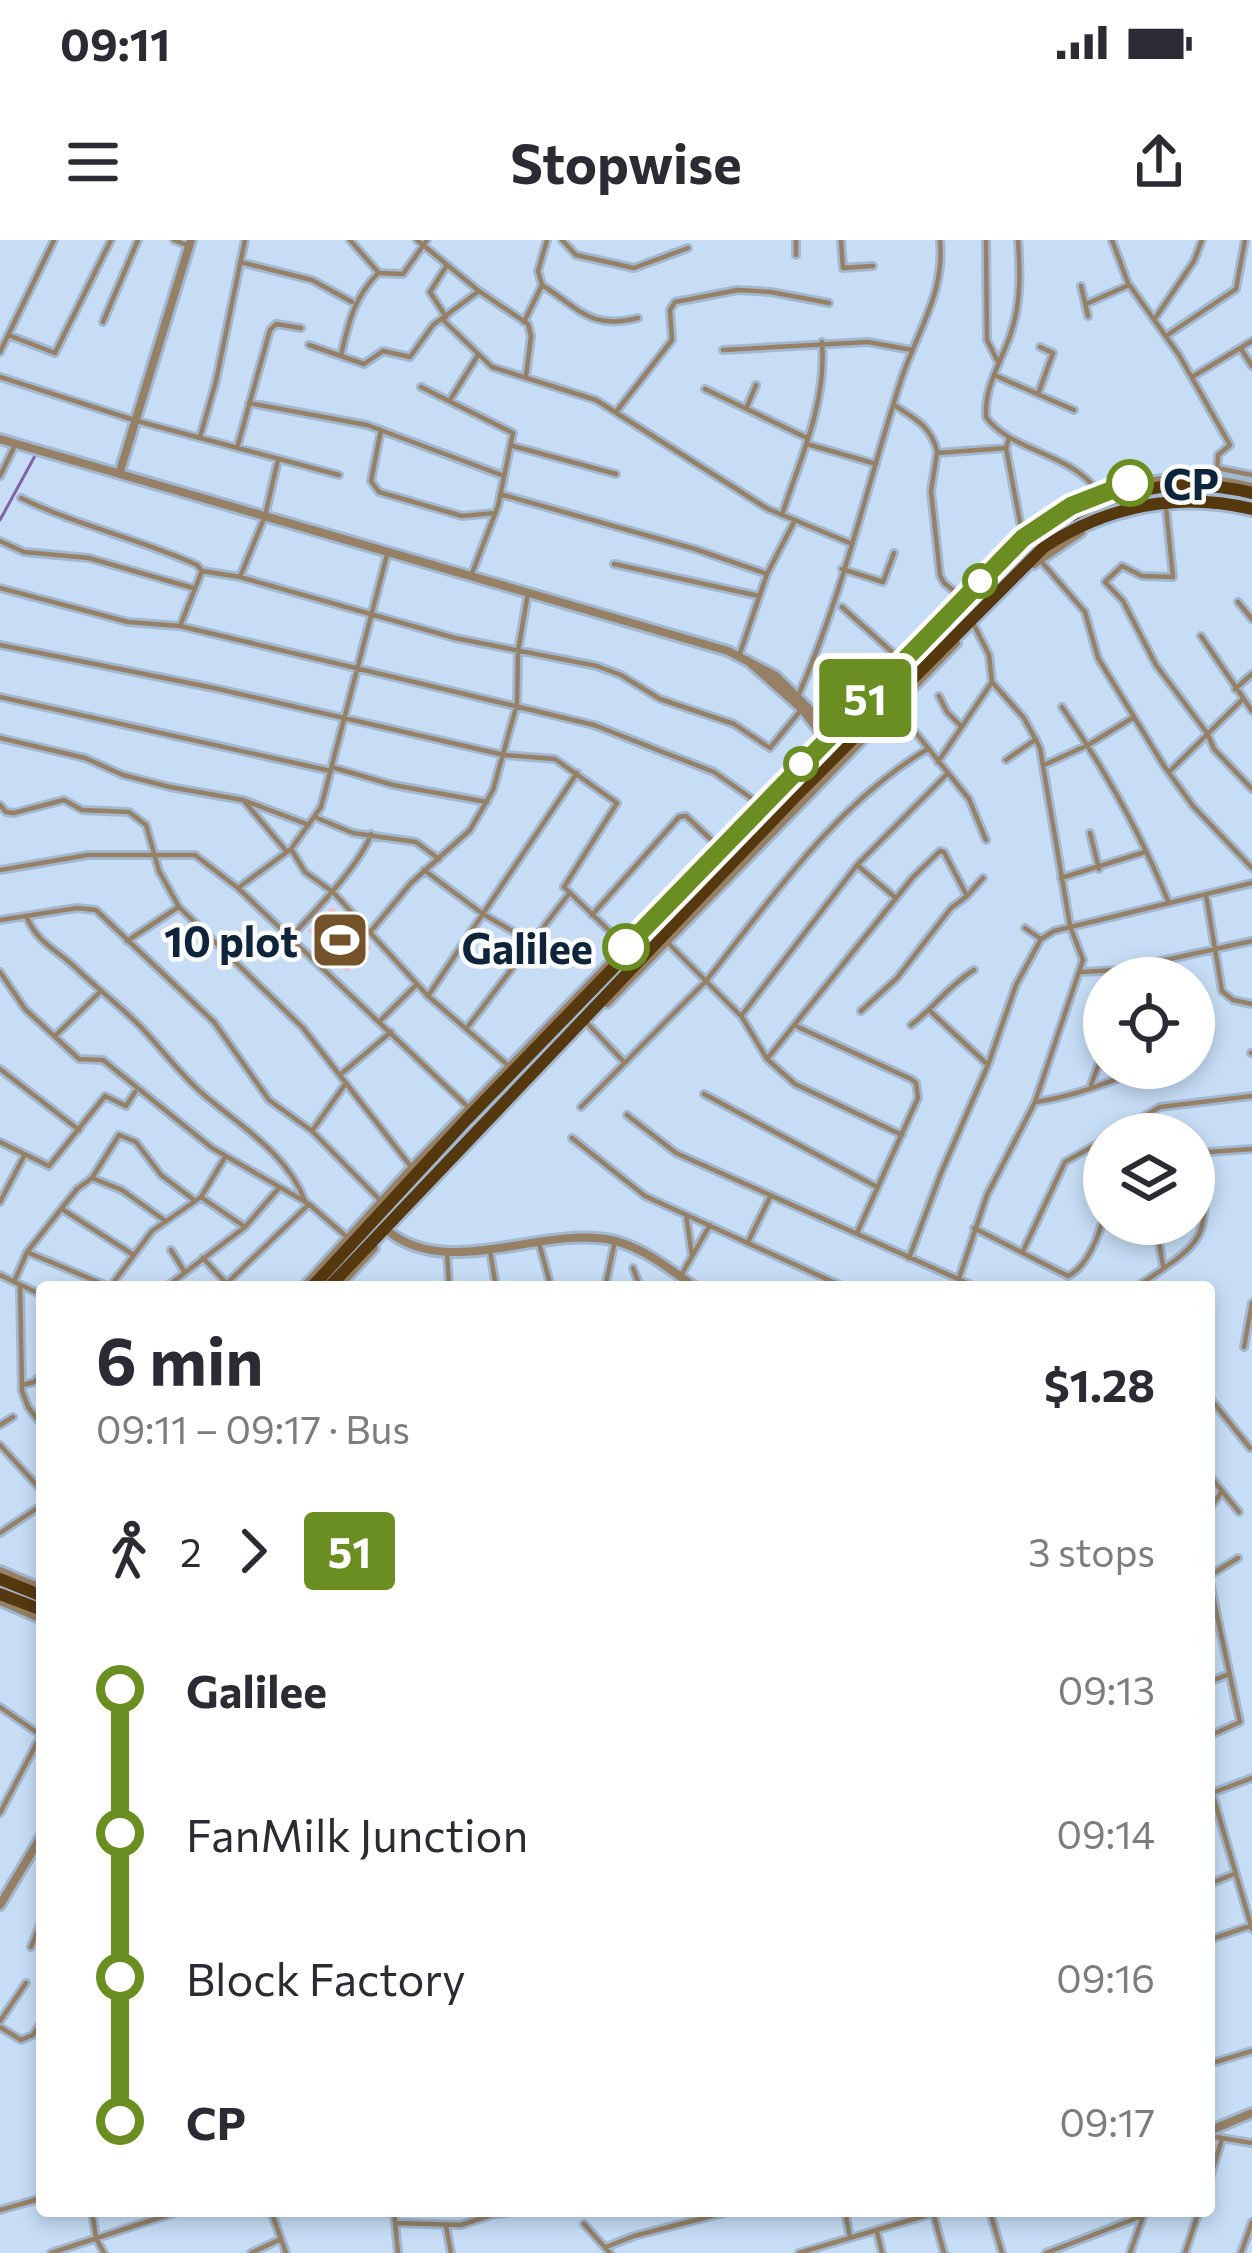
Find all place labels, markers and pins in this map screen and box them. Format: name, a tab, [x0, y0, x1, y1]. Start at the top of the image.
place label: CP	[1163, 457, 1219, 509]
marker: CP	[1108, 461, 1152, 505]
unlabelled marker	[964, 565, 996, 597]
unlabelled marker	[785, 748, 817, 780]
sports icon: 10 plot	[309, 909, 371, 971]
place label: 10 plot	[164, 914, 298, 966]
place label: Galilee	[461, 921, 593, 973]
marker: Galilee	[604, 925, 648, 969]

